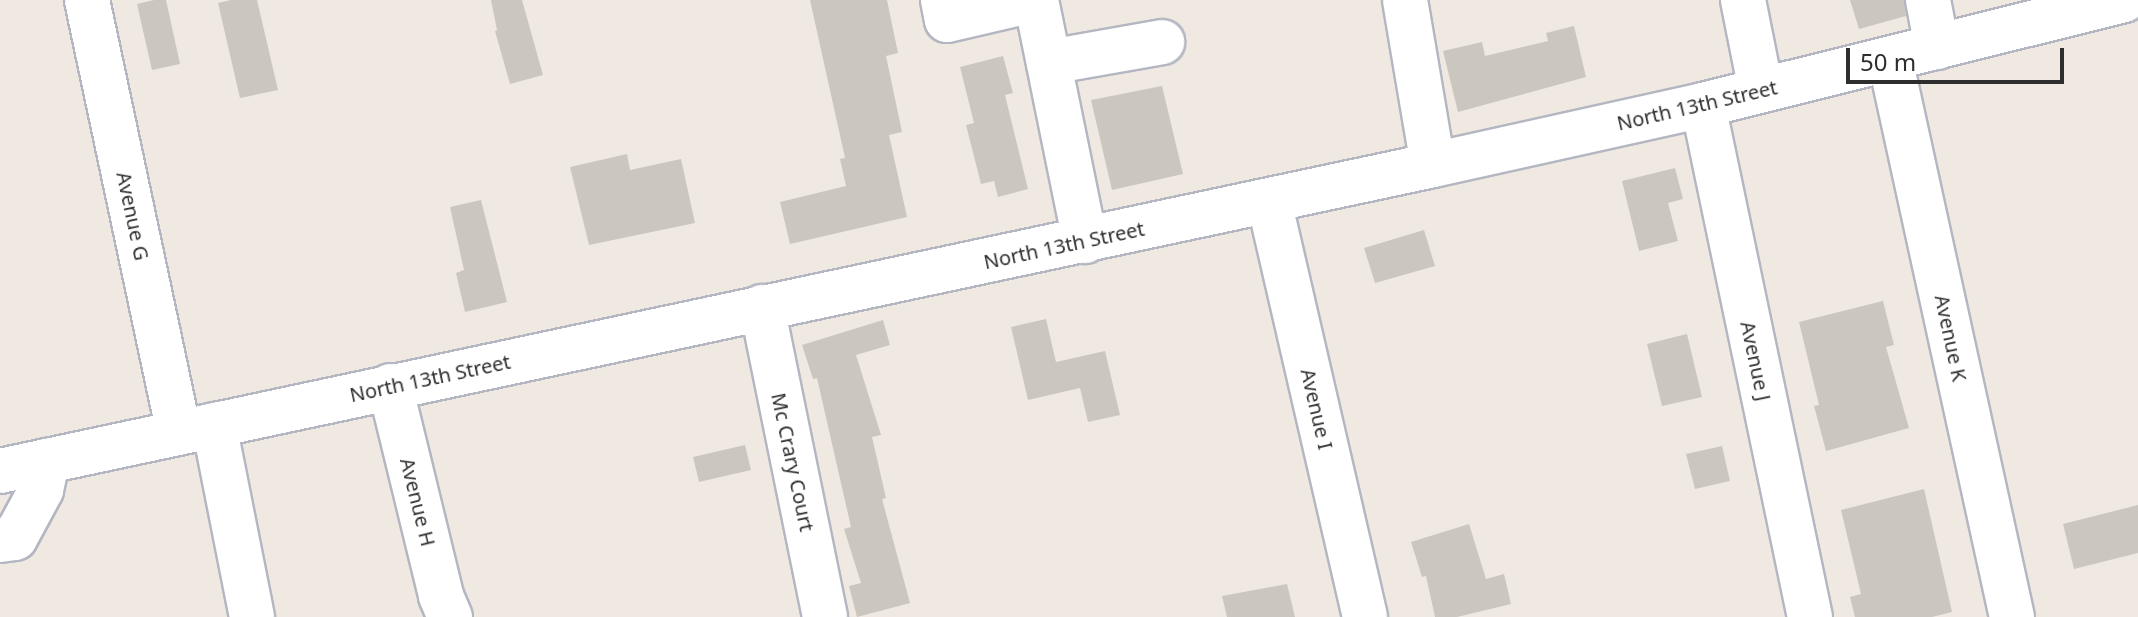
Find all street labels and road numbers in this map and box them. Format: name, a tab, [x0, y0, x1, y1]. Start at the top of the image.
street label: North 13th Street	[1614, 75, 1780, 135]
street label: Avenue G	[112, 169, 154, 263]
street label: North 13th Street	[981, 216, 1147, 274]
street label: Avenue K	[1930, 293, 1972, 383]
street label: Avenue J	[1736, 319, 1776, 403]
street label: North 13th Street	[347, 349, 513, 407]
street label: Avenue I	[1296, 366, 1338, 452]
street label: Mc Crary Court	[767, 391, 819, 533]
street label: Avenue H	[395, 455, 441, 549]

